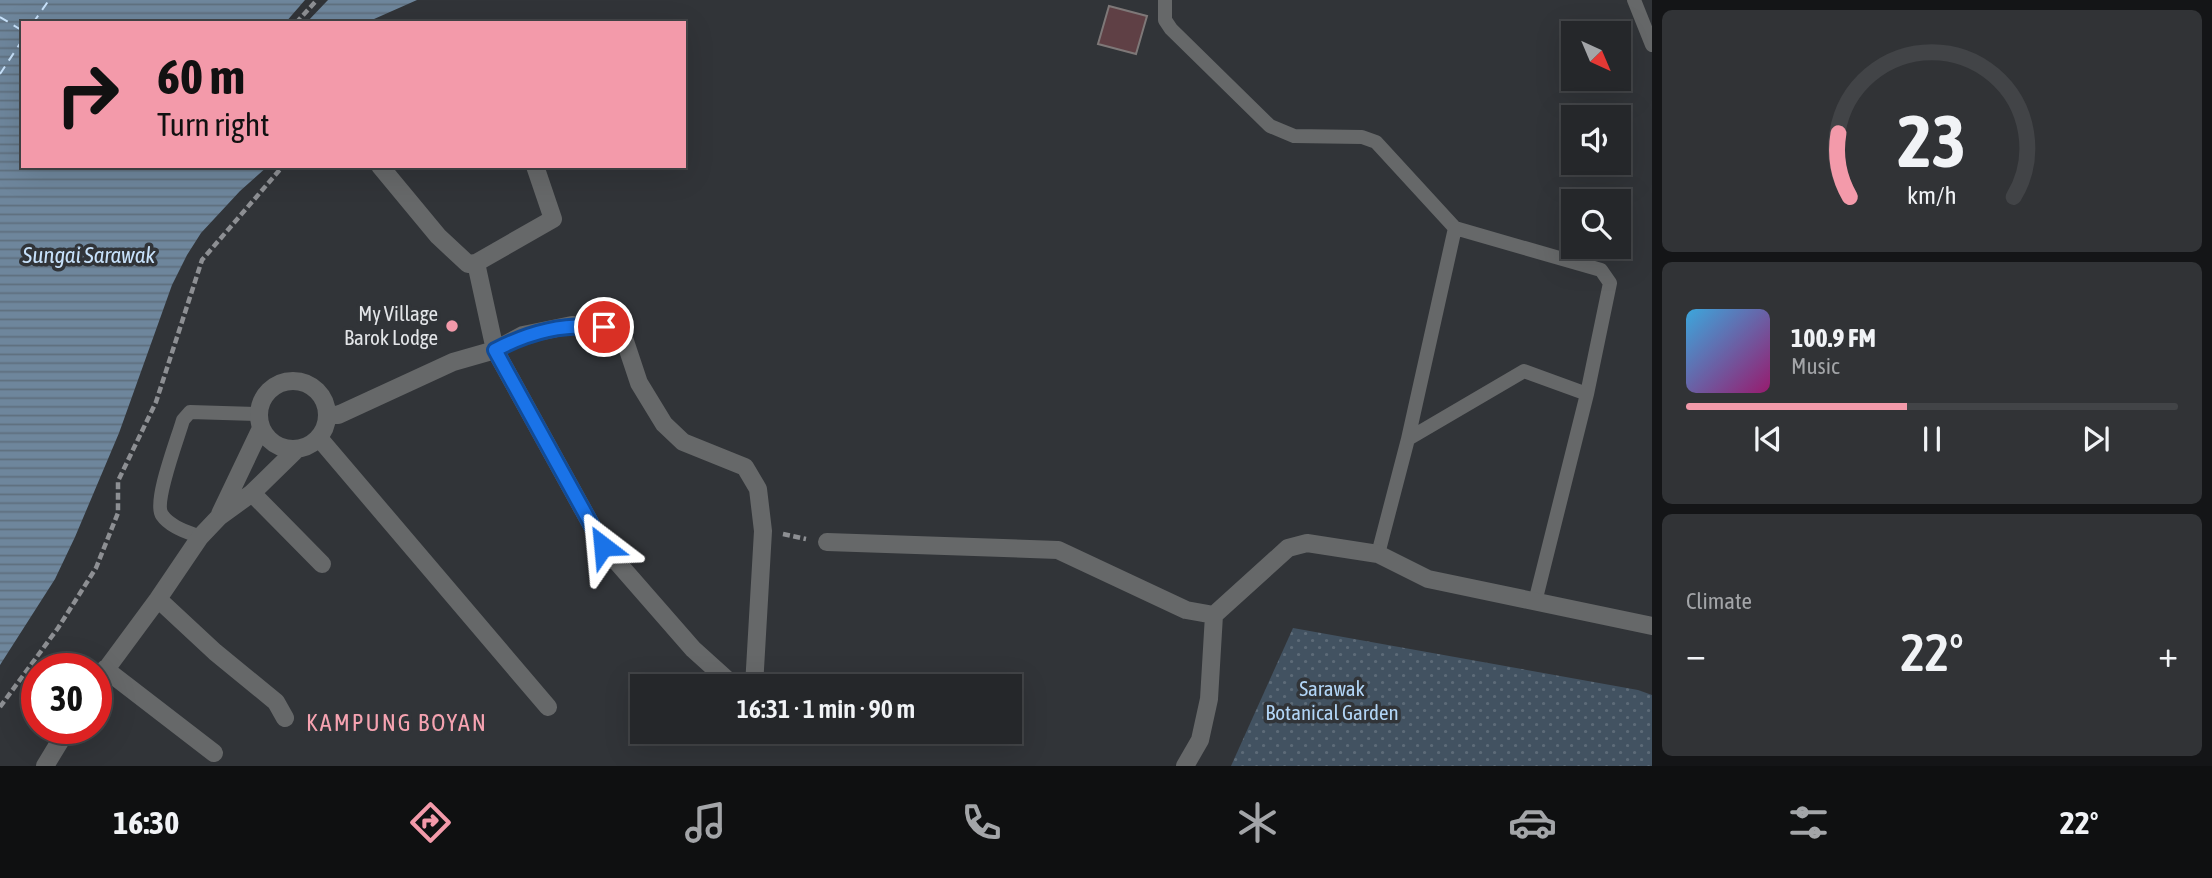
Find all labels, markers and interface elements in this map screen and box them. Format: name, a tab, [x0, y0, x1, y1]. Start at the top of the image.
north arrow	[1561, 21, 1631, 91]
map controls	[1561, 21, 1631, 259]
text: 60 m	[157, 48, 245, 104]
icon: right	[42, 49, 133, 140]
text: 23	[1898, 99, 1966, 182]
button: sound	[1561, 105, 1631, 175]
text: Turn right	[157, 106, 270, 143]
text: km/h	[1907, 181, 1957, 209]
button: search	[1561, 189, 1631, 259]
water label: Sungai Sarawak	[22, 242, 156, 268]
pin	[574, 297, 634, 357]
place label: My Village Barok Lodge	[344, 301, 438, 349]
icon: arrive	[585, 308, 623, 346]
marker: My Village Barok Lodge	[444, 318, 460, 334]
text: 100.9 FM	[1791, 323, 1876, 353]
text: Music	[1791, 353, 1839, 379]
icon: previous	[1749, 420, 1787, 458]
icon: pause	[1913, 420, 1951, 458]
icon: next	[2077, 420, 2115, 458]
position arrow	[566, 509, 640, 583]
text: Climate	[1686, 588, 1752, 614]
text: 22°	[1900, 622, 1964, 682]
text: −	[1686, 632, 1706, 675]
text: +	[2158, 632, 2178, 675]
speed limit sign: 30	[21, 653, 112, 744]
park label: Sarawak Botanical Garden	[1265, 676, 1399, 724]
text: 16:31 · 1 min · 90 m	[737, 694, 915, 724]
district label: KAMPUNG BOYAN	[306, 709, 488, 736]
icon: directions	[406, 798, 455, 847]
icon: music	[681, 798, 730, 847]
icon: phone	[957, 798, 1006, 847]
icon: climate	[1233, 798, 1282, 847]
icon: car	[1508, 798, 1557, 847]
icon: filters	[1784, 798, 1833, 847]
text: 16:30	[113, 804, 179, 841]
text: 22°	[2060, 804, 2099, 841]

